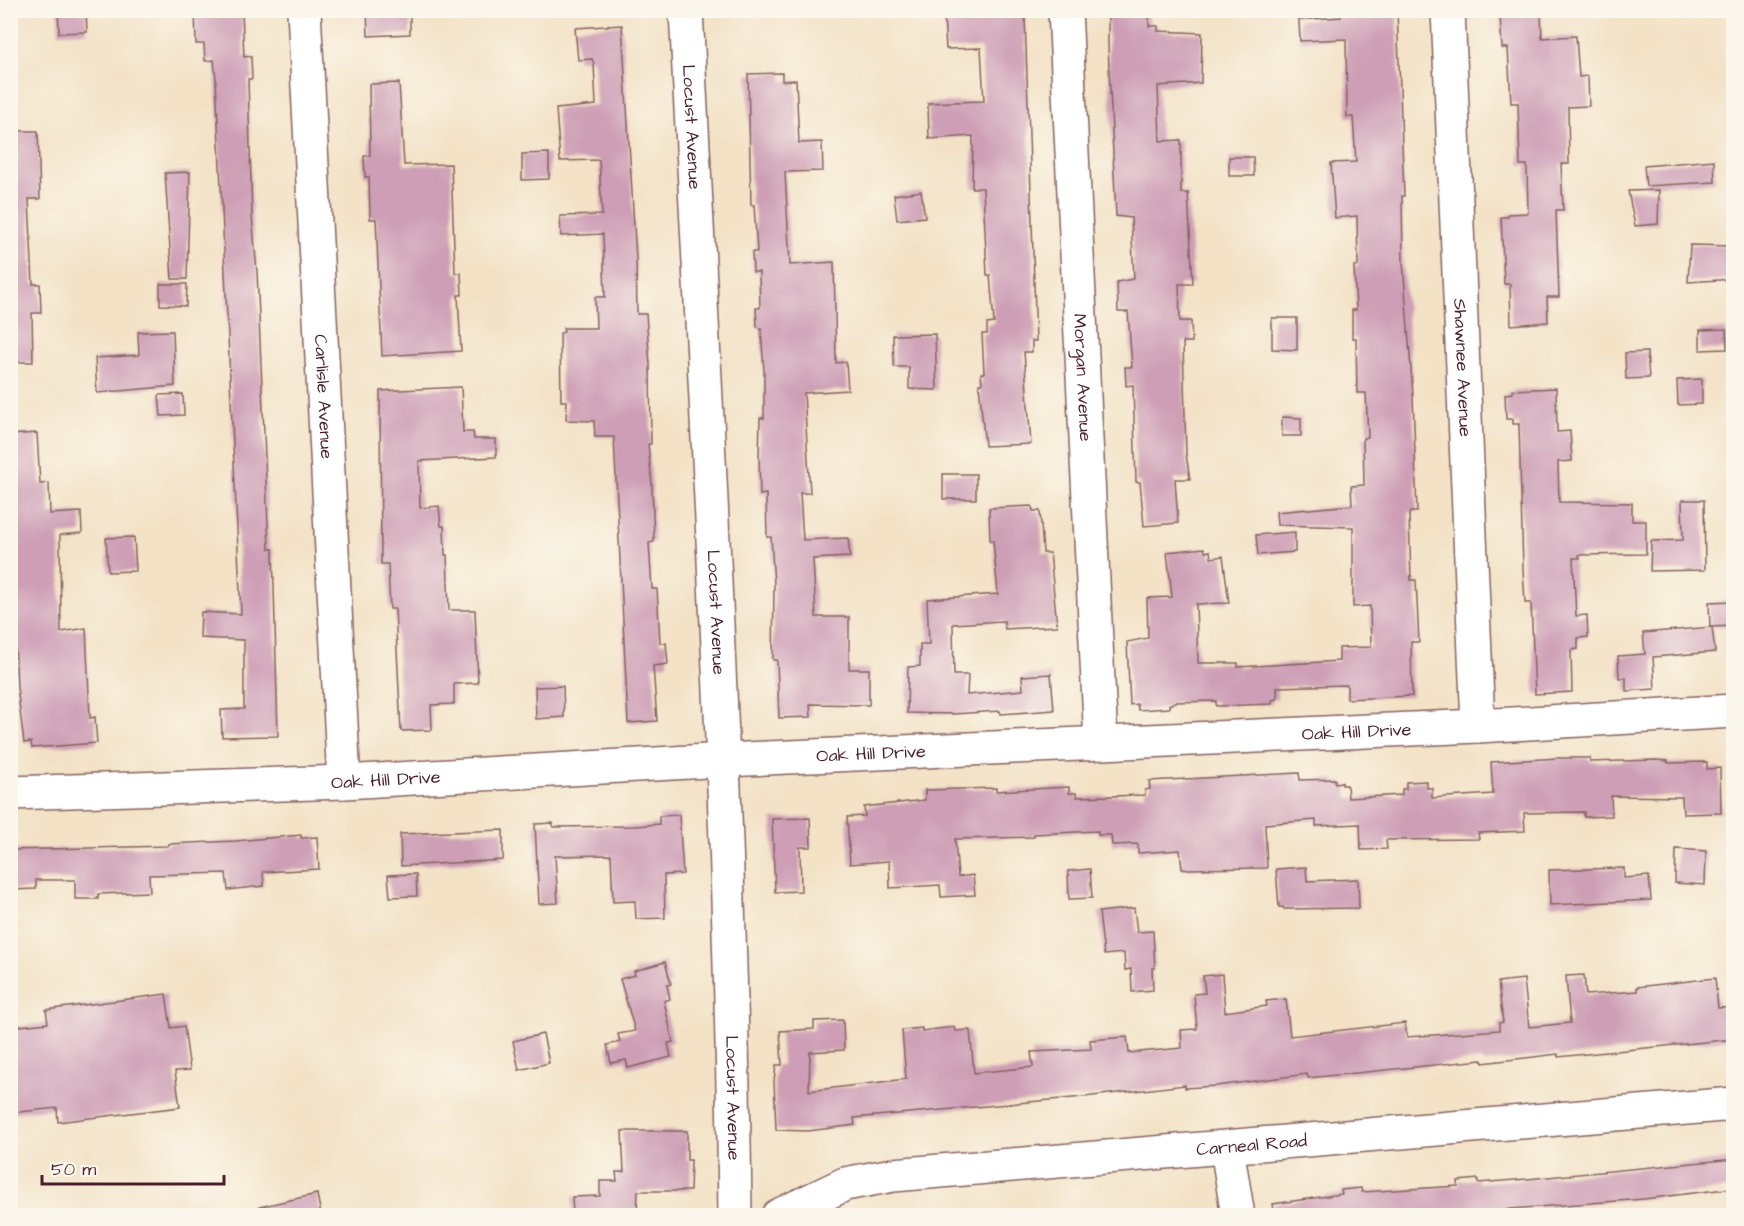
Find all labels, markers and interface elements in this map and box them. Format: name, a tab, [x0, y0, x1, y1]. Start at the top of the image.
street label: Locust Avenue	[676, 64, 708, 190]
street label: Shawnee Avenue	[1448, 298, 1478, 438]
street label: Morgan Avenue	[1067, 313, 1099, 442]
street label: Carlisle Avenue	[308, 334, 340, 460]
street label: Locust Avenue	[701, 549, 732, 676]
street label: Oak Hill Drive	[1301, 717, 1412, 746]
street label: Oak Hill Drive	[816, 738, 927, 768]
street label: Oak Hill Drive	[331, 764, 441, 795]
street label: Locust Avenue	[719, 1035, 747, 1161]
street label: Carneal Road	[1195, 1128, 1308, 1162]
scale bar	[42, 1148, 224, 1186]
text: 50 m	[51, 1157, 96, 1182]

